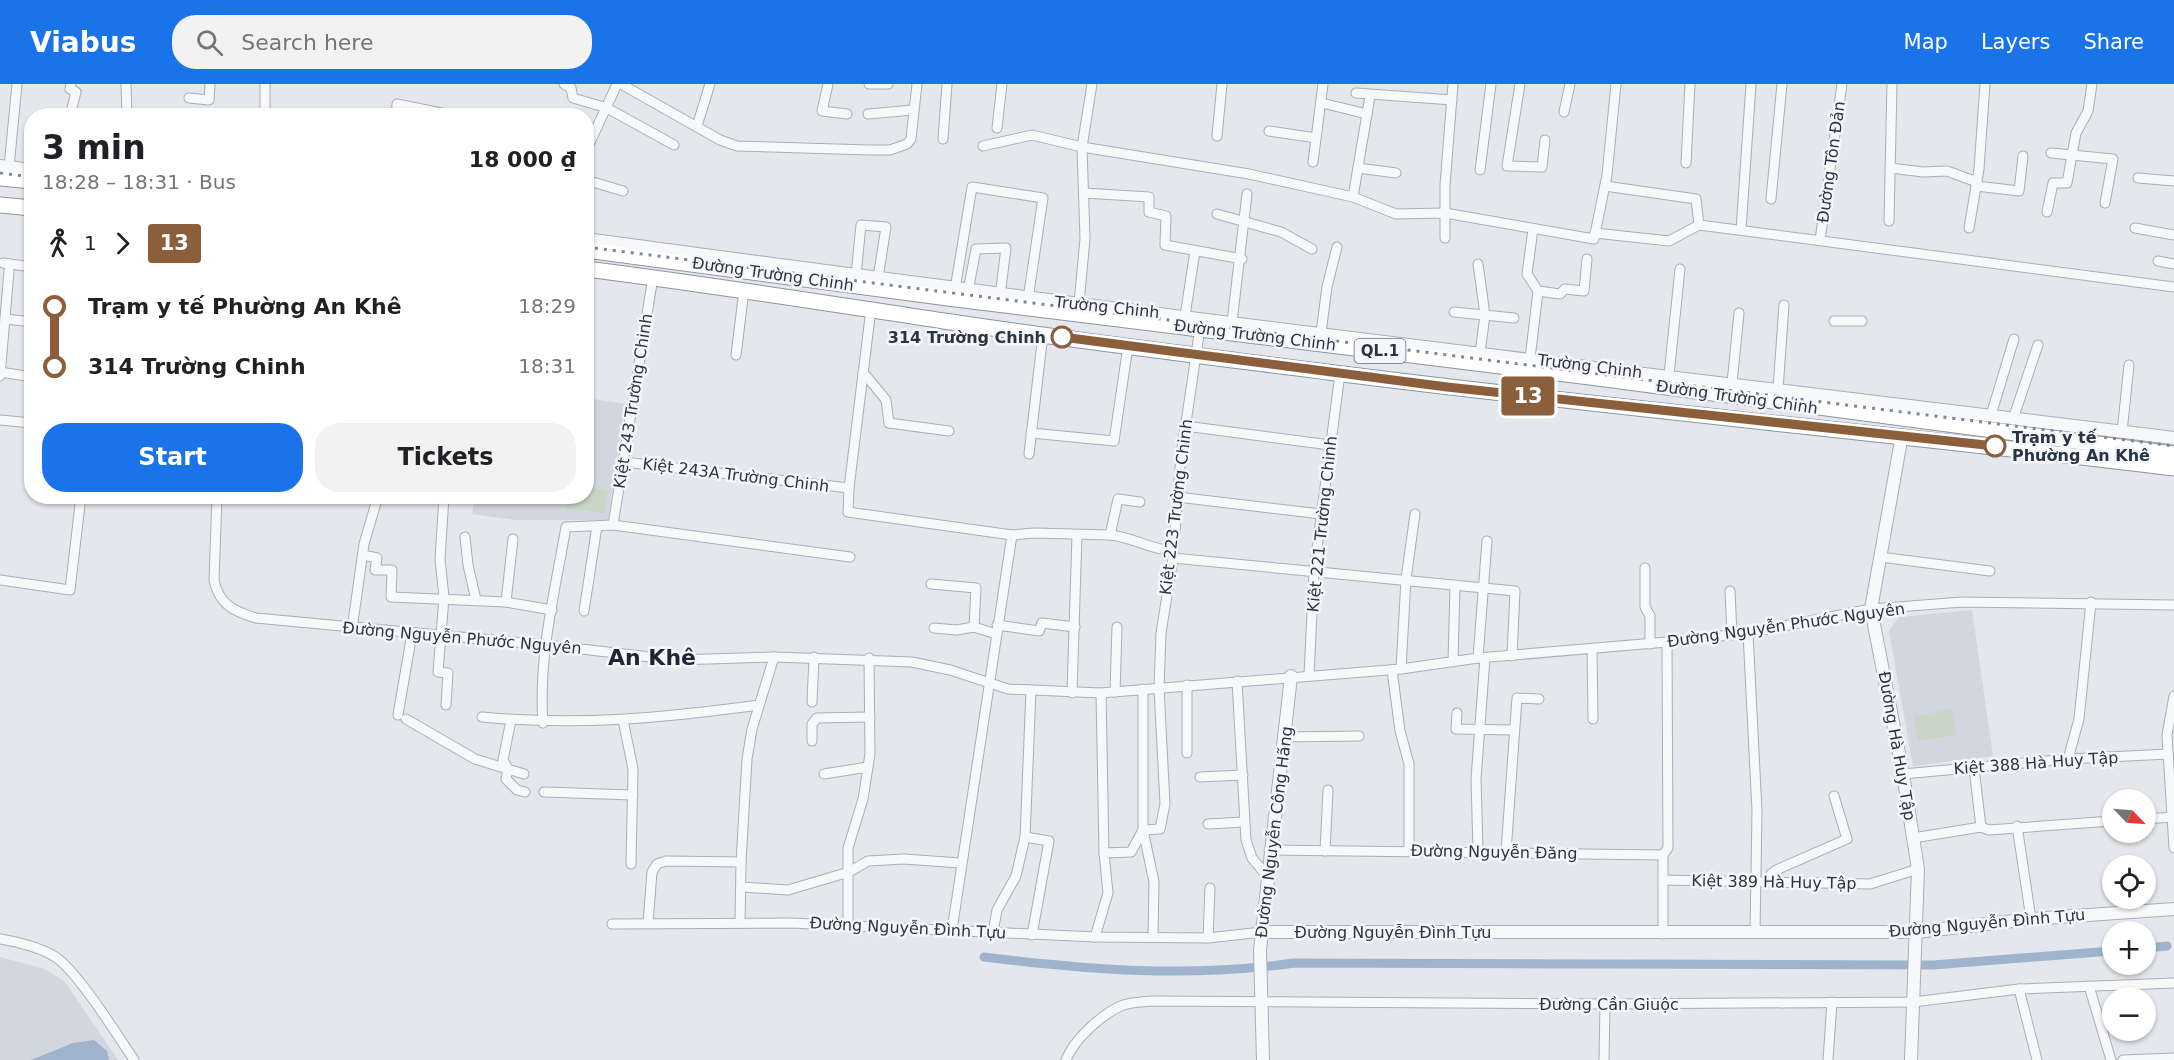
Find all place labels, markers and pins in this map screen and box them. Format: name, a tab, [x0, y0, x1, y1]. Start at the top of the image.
marker: 314 Trường Chinh	[1051, 326, 1073, 348]
place label: 314 Trường Chinh	[888, 328, 1046, 347]
place label: Trạm y tế Phường An Khê	[2012, 428, 2150, 465]
marker: Trạm y tế Phường An Khê	[1984, 435, 2006, 457]

